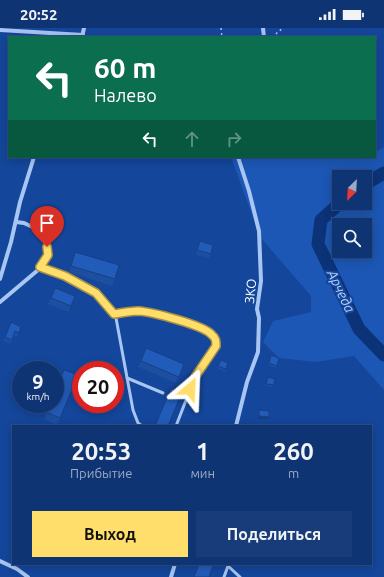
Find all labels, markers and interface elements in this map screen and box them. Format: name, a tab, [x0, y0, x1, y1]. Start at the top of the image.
text: 20:52	[20, 6, 58, 23]
icon: left	[28, 52, 80, 104]
text: 60 m	[94, 52, 156, 83]
text: Налево	[94, 85, 157, 105]
icon: left	[139, 128, 161, 150]
icon: ahead	[181, 128, 203, 150]
icon: right	[223, 128, 245, 150]
north arrow	[332, 170, 372, 210]
map controls	[332, 170, 372, 258]
pin	[30, 206, 64, 247]
icon: arrive	[36, 212, 58, 234]
button: search	[332, 218, 372, 258]
water label: Арчеда	[323, 266, 358, 315]
street label: ЗКО	[242, 278, 258, 304]
speed limit sign: 20	[72, 361, 124, 413]
position arrow	[169, 368, 211, 410]
text: 9	[32, 370, 44, 393]
text: km/h	[26, 391, 50, 402]
text: 20:53	[71, 438, 131, 465]
text: 1	[196, 438, 210, 465]
text: 260	[273, 438, 314, 465]
text: Прибытие	[70, 466, 132, 480]
text: мин	[190, 466, 215, 480]
text: m	[288, 466, 299, 480]
button: Выход	[32, 511, 188, 557]
button: Поделиться	[196, 511, 352, 557]

